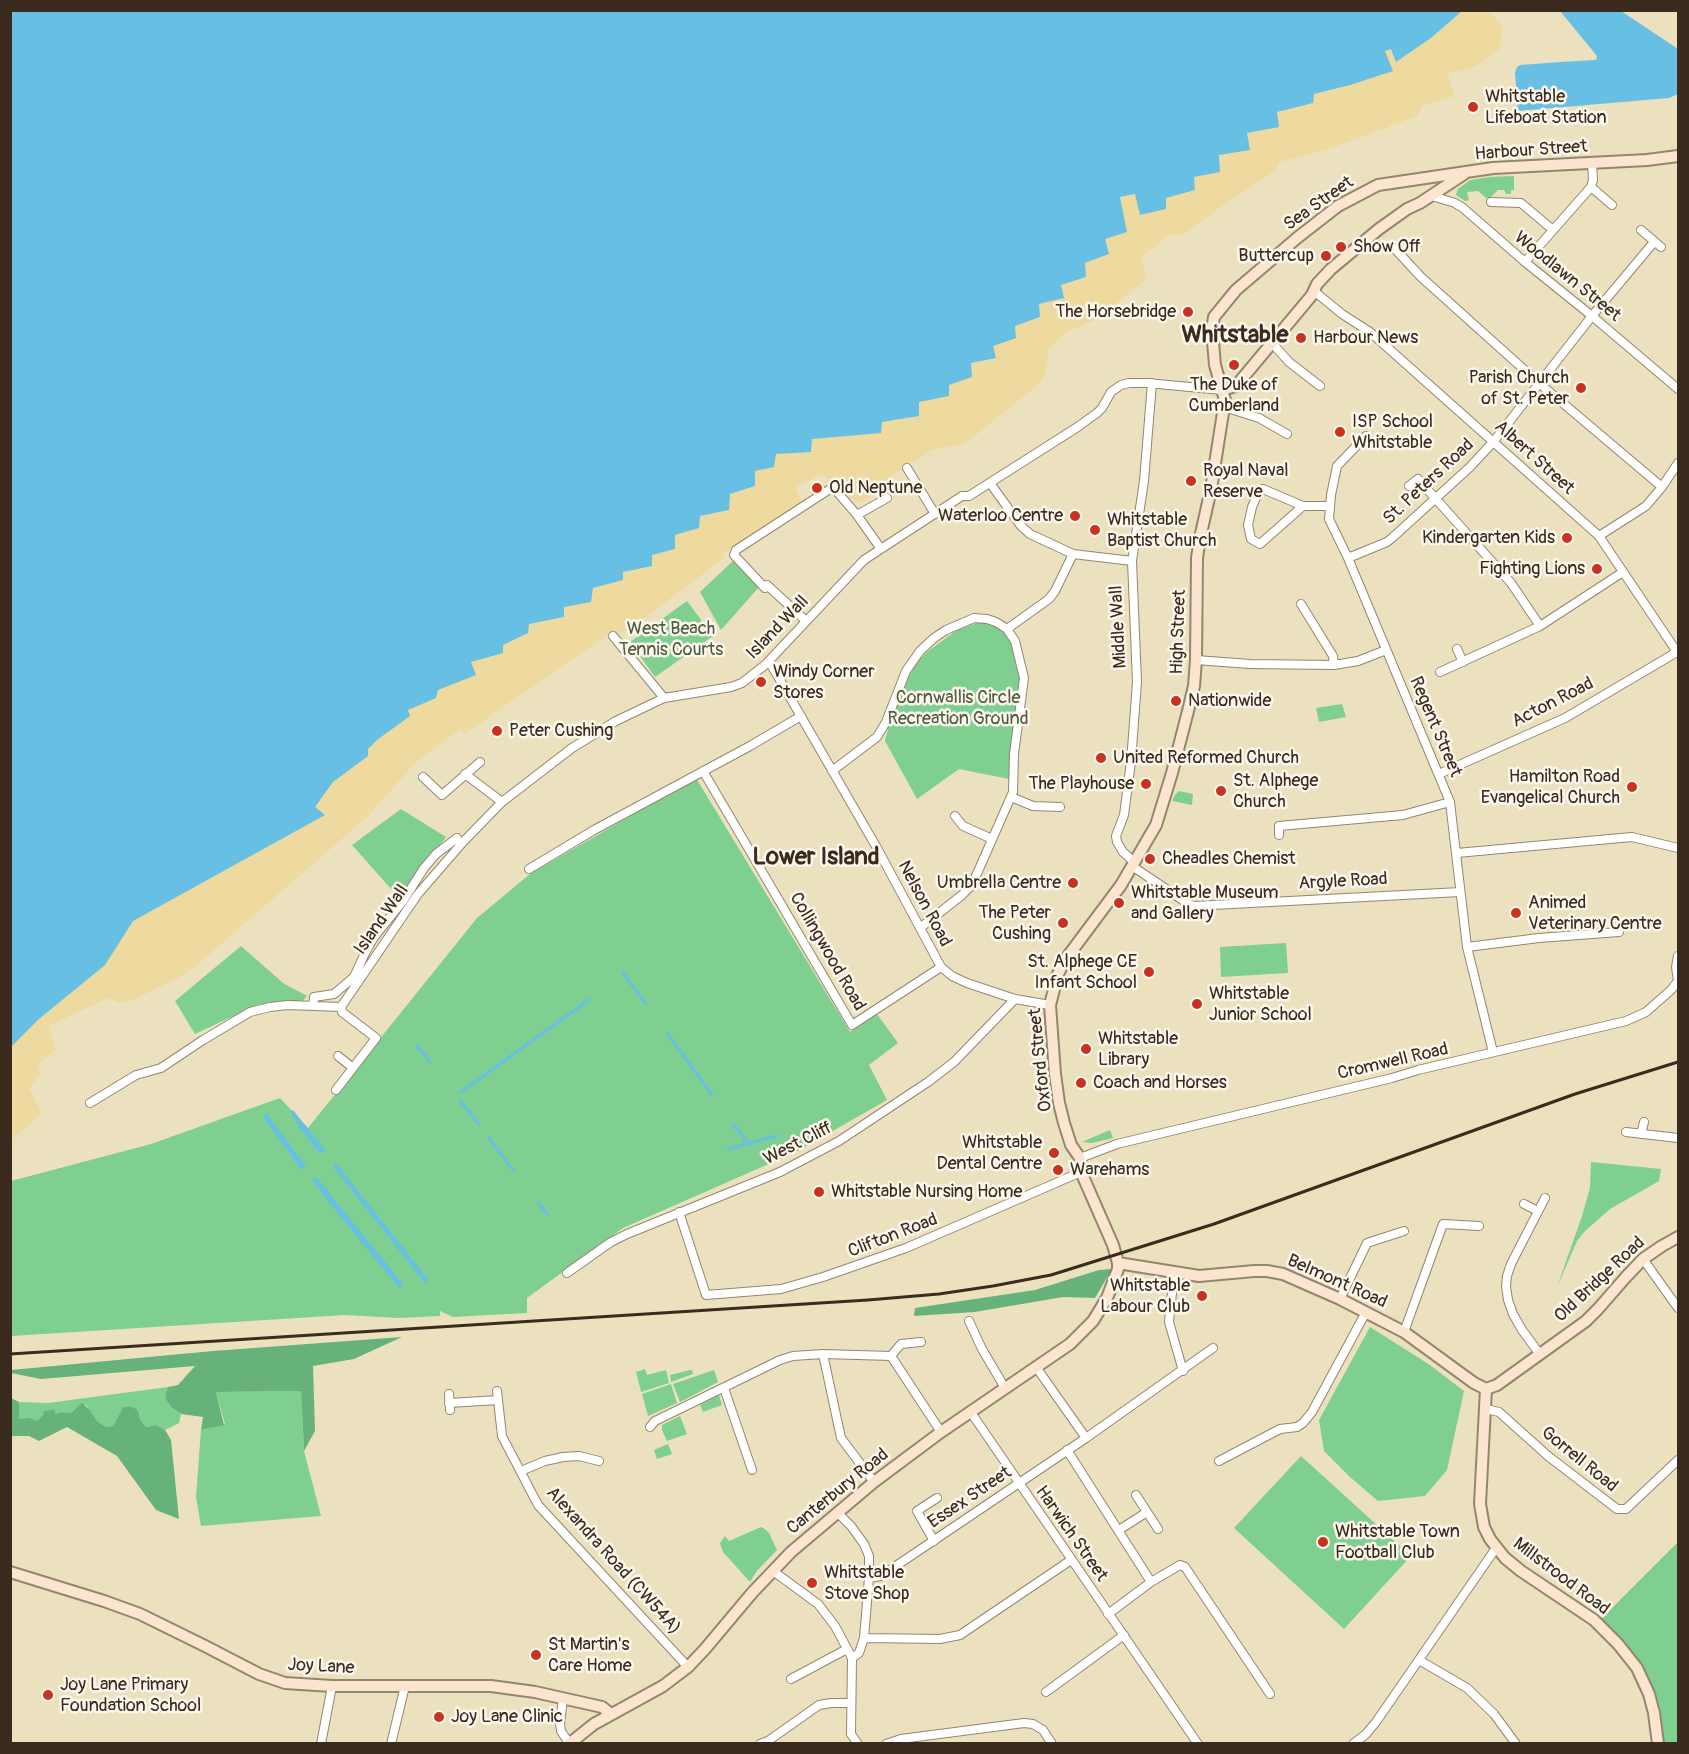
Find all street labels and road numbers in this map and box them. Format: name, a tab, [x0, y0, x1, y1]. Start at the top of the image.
street label: Harbour Street	[1474, 136, 1588, 166]
street label: Sea Street	[1280, 172, 1358, 236]
street label: Woodlawn Street	[1509, 227, 1625, 327]
street label: Albert Street	[1490, 416, 1578, 500]
street label: St. Peters Road	[1379, 434, 1479, 530]
street label: Middle Wall	[1106, 585, 1132, 669]
street label: High Street	[1167, 589, 1191, 675]
street label: Island Wall	[742, 592, 814, 664]
street label: Acton Road	[1508, 673, 1598, 733]
street label: Regent Street	[1404, 674, 1466, 780]
street label: Nelson Road	[892, 857, 956, 951]
street label: Argyle Road	[1298, 869, 1388, 895]
street label: Island Wall	[350, 881, 414, 959]
street label: Collingwood Road	[784, 889, 870, 1015]
street label: Oxford Street	[1025, 1007, 1057, 1113]
street label: Cromwell Road	[1335, 1039, 1451, 1085]
street label: West Cliff	[760, 1118, 836, 1170]
street label: Clifton Road	[845, 1209, 941, 1263]
street label: Old Bridge Road	[1550, 1233, 1650, 1327]
street label: Belmont Road	[1284, 1250, 1390, 1314]
street label: Gorrell Road	[1536, 1422, 1622, 1498]
street label: Canterbury Road	[783, 1444, 893, 1540]
street label: Essex Street	[924, 1462, 1016, 1534]
street label: Harwich Street	[1030, 1482, 1112, 1586]
street label: Alexandra Road (CW54A)	[541, 1483, 685, 1639]
street label: Millstrood Road	[1508, 1534, 1614, 1620]
street label: Joy Lane	[287, 1654, 355, 1680]

